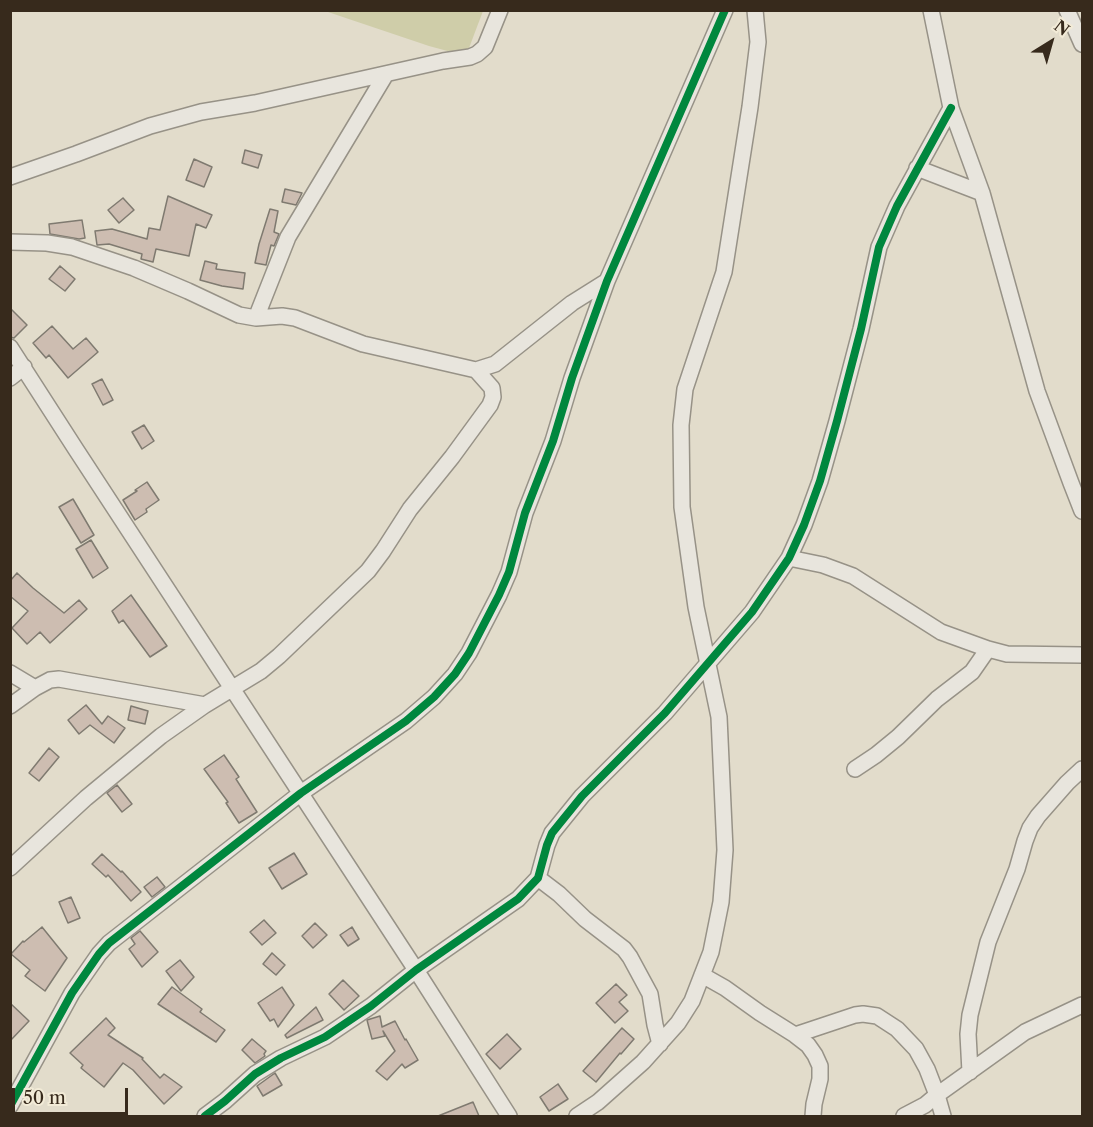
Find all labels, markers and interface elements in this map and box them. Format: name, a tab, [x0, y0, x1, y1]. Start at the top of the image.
north arrow	[1021, 12, 1081, 72]
text: N	[1050, 15, 1073, 40]
scale bar	[15, 1076, 130, 1114]
text: 50 m	[23, 1087, 66, 1109]

